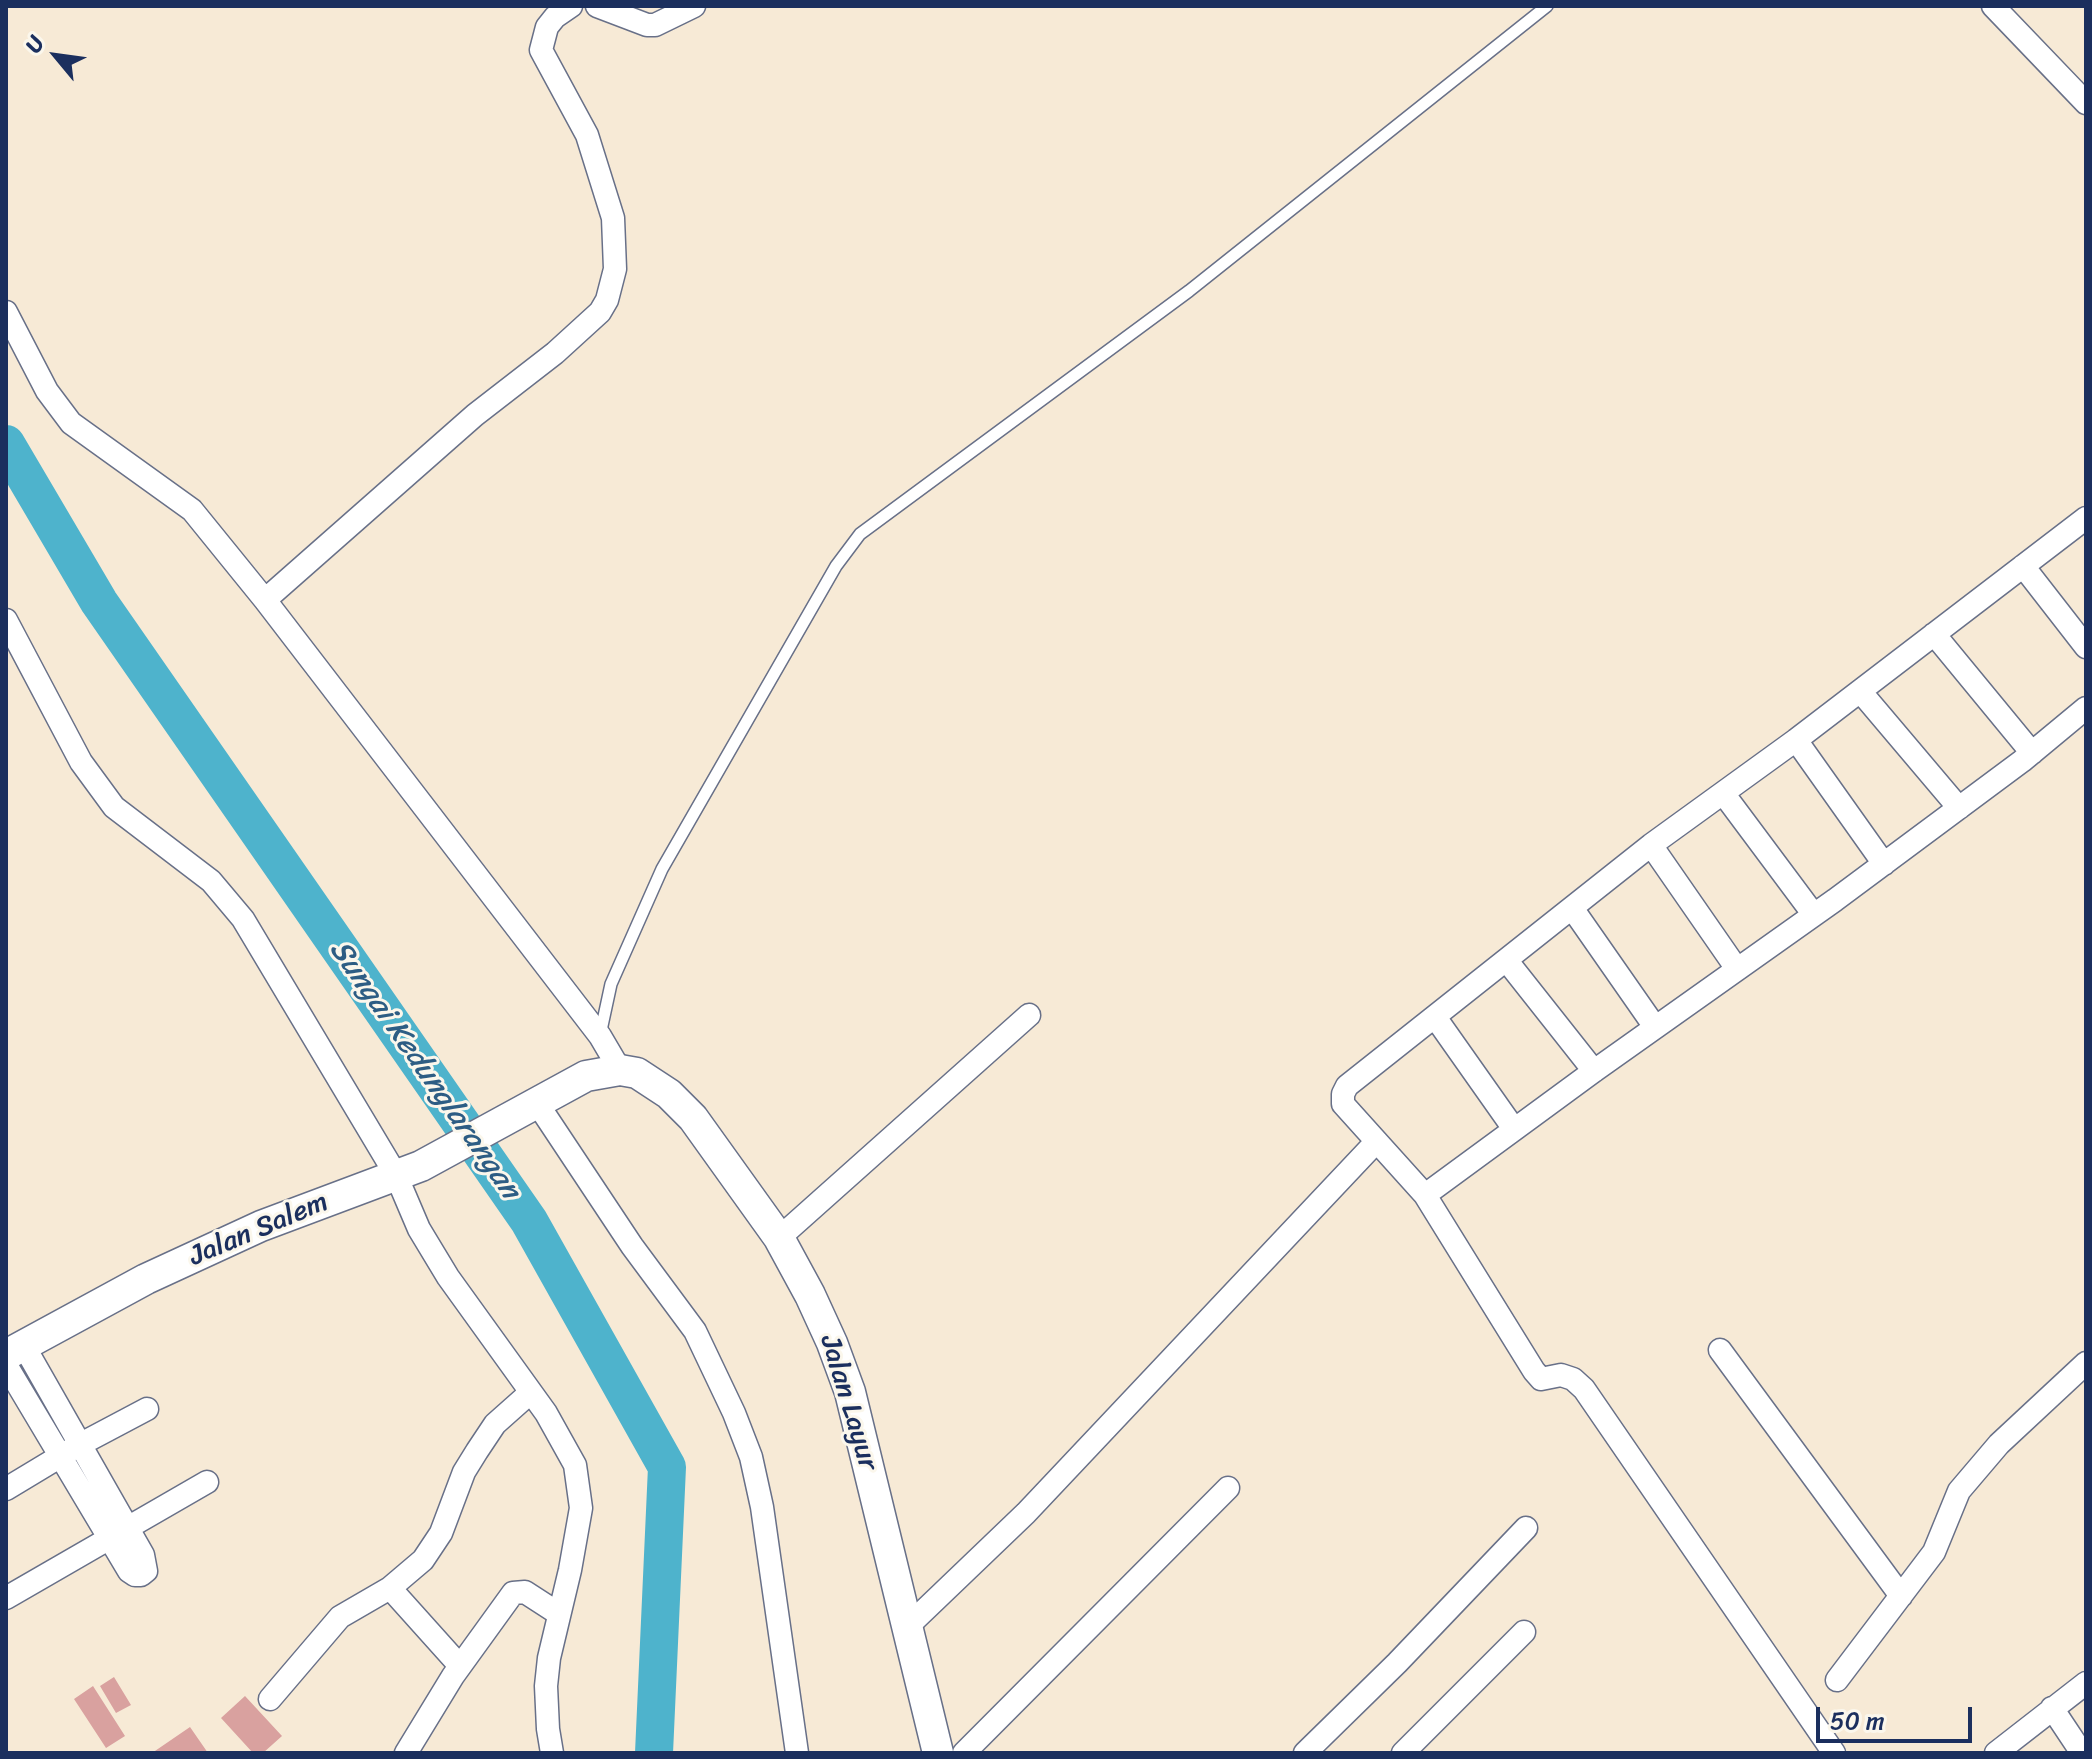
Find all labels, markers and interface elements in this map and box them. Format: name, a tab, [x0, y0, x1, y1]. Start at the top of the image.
north arrow	[16, 16, 96, 96]
text: U	[14, 28, 55, 60]
water label: Sungai Kedunglarangan	[321, 934, 527, 1206]
street label: Jalan Salem	[185, 1186, 333, 1274]
street label: Jalan Layur	[812, 1331, 884, 1475]
scale bar	[1820, 1691, 1976, 1741]
text: 50 m	[1830, 1700, 1885, 1742]

